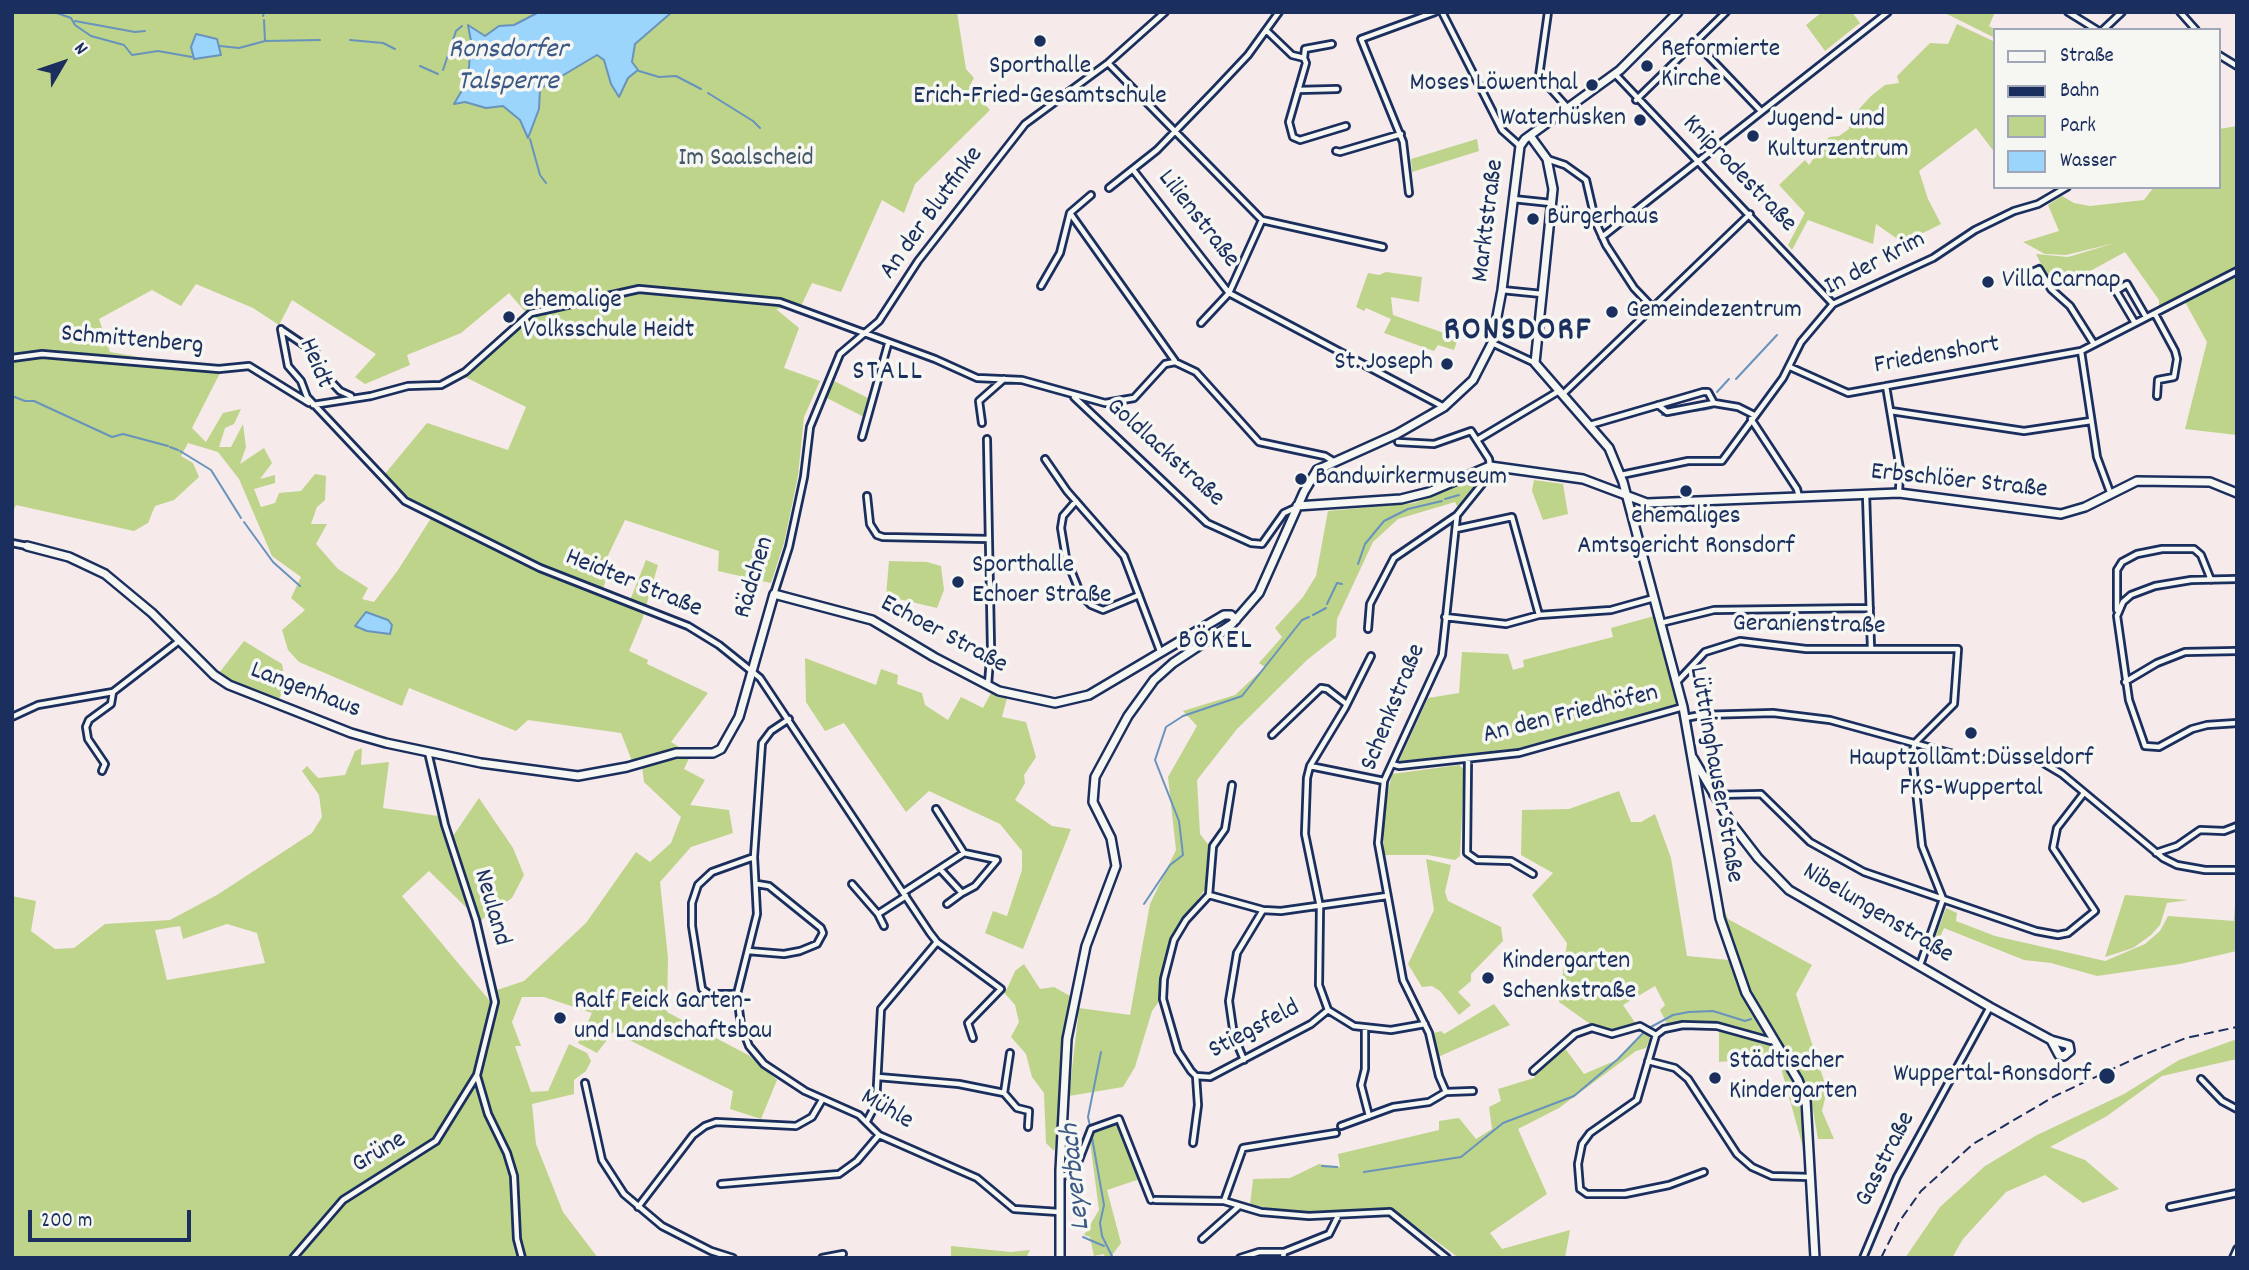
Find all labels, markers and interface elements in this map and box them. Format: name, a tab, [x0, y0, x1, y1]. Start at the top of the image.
north arrow	[28, 28, 98, 98]
legend	[1994, 28, 2221, 189]
marker: Sporthalle Erich-Fried-Gesamtschule	[1032, 33, 1048, 49]
water label: Ronsdorfer Talsperre	[448, 35, 568, 101]
place label: Reformierte Kirche	[1661, 35, 1780, 96]
text: N	[66, 37, 93, 62]
text: Straße	[2060, 42, 2114, 72]
place label: Sporthalle Erich-Fried-Gesamtschule	[913, 52, 1167, 114]
marker: Reformierte Kirche	[1639, 58, 1655, 74]
place label: Moses Löwenthal	[1410, 69, 1578, 101]
marker: Moses Löwenthal	[1584, 77, 1600, 93]
text: Bahn	[2060, 77, 2099, 107]
place label: Waterhüsken	[1500, 104, 1626, 136]
place label: Jugend- und Kulturzentrum	[1767, 105, 1908, 166]
street label: Kniprodestraße	[1674, 110, 1802, 240]
marker: Waterhüsken	[1632, 112, 1648, 128]
text: Park	[2060, 112, 2096, 142]
marker: Jugend- und Kulturzentrum	[1745, 128, 1761, 144]
street label: An der Blutfinke	[874, 141, 992, 287]
park label: Im Saalscheid	[678, 144, 814, 176]
text: Wasser	[2060, 147, 2117, 177]
street label: Marktstraße	[1467, 158, 1513, 284]
street label: Lilienstraße	[1149, 165, 1245, 275]
place label: Bürgerhaus	[1547, 203, 1659, 235]
marker: Bürgerhaus	[1525, 211, 1541, 227]
street label: In der Krim	[1820, 226, 1932, 304]
place label: Villa Carnap	[2002, 266, 2121, 298]
marker: Villa Carnap	[1980, 274, 1996, 290]
place label: ehemalige Volksschule Heidt	[523, 286, 694, 348]
place label: Gemeindezentrum	[1626, 296, 1802, 328]
marker: Gemeindezentrum	[1604, 304, 1620, 320]
marker: ehemalige Volksschule Heidt	[501, 309, 517, 325]
district label: RONSDORF	[1445, 313, 1591, 353]
street label: Schmittenberg	[60, 320, 204, 364]
street label: Friedenshort	[1872, 331, 2002, 383]
street label: Heidt	[290, 334, 338, 394]
place label: St. Joseph	[1334, 348, 1433, 380]
marker: St. Joseph	[1439, 356, 1455, 372]
district label: STALL	[853, 357, 923, 391]
street label: Goldlackstraße	[1098, 393, 1230, 515]
street label: Erbschlöer Straße	[1869, 458, 2049, 508]
place label: Bandwirkermuseum	[1315, 463, 1507, 495]
marker: Bandwirkermuseum	[1293, 471, 1309, 487]
marker: ehemaliges Amtsgericht Ronsdorf	[1678, 483, 1694, 499]
place label: ehemaliges Amtsgericht Ronsdorf	[1577, 502, 1795, 564]
street label: Rädchen	[729, 533, 783, 623]
street label: Heidter Straße	[560, 543, 706, 627]
place label: Sporthalle Echoer Straße	[972, 551, 1111, 612]
marker: Sporthalle Echoer Straße	[950, 574, 966, 590]
street label: Echoer Straße	[874, 589, 1012, 683]
street label: Geranienstraße	[1732, 610, 1886, 644]
district label: BÖKEL	[1179, 626, 1253, 660]
street label: Schenkstraße	[1355, 640, 1435, 776]
street label: Langenhaus	[245, 657, 365, 727]
street label: Lüttringhauser Straße	[1680, 665, 1748, 885]
street label: An den Friedhöfen	[1480, 679, 1662, 753]
marker: Hauptzollamt Düsseldorf FKS-Wuppertal	[1963, 725, 1979, 741]
place label: Hauptzollamt Düsseldorf FKS-Wuppertal	[1849, 744, 2093, 806]
street label: Nibelungenstraße	[1796, 858, 1958, 972]
street label: Neuland	[464, 866, 516, 950]
place label: Kindergarten Schenkstraße	[1502, 947, 1636, 1009]
marker: Kindergarten Schenkstraße	[1480, 970, 1496, 986]
place label: Ralf Feick Garten- und Landschaftsbau	[574, 987, 772, 1048]
street label: Stiegsfeld	[1204, 994, 1306, 1068]
marker: Ralf Feick Garten- und Landschaftsbau	[552, 1010, 568, 1026]
place label: Städtischer Kindergarten	[1729, 1047, 1857, 1108]
place label: Wuppertal-Ronsdorf	[1893, 1060, 2091, 1092]
marker: Wuppertal-Ronsdorf	[2097, 1066, 2117, 1086]
marker: Städtischer Kindergarten	[1707, 1070, 1723, 1086]
street label: Mühle	[854, 1083, 918, 1139]
street label: Gasstraße	[1850, 1107, 1924, 1213]
water label: Leyerbach	[1056, 1122, 1100, 1232]
street label: Grüne	[347, 1126, 413, 1182]
scale bar	[32, 1196, 194, 1240]
text: 200 m	[41, 1207, 92, 1237]

